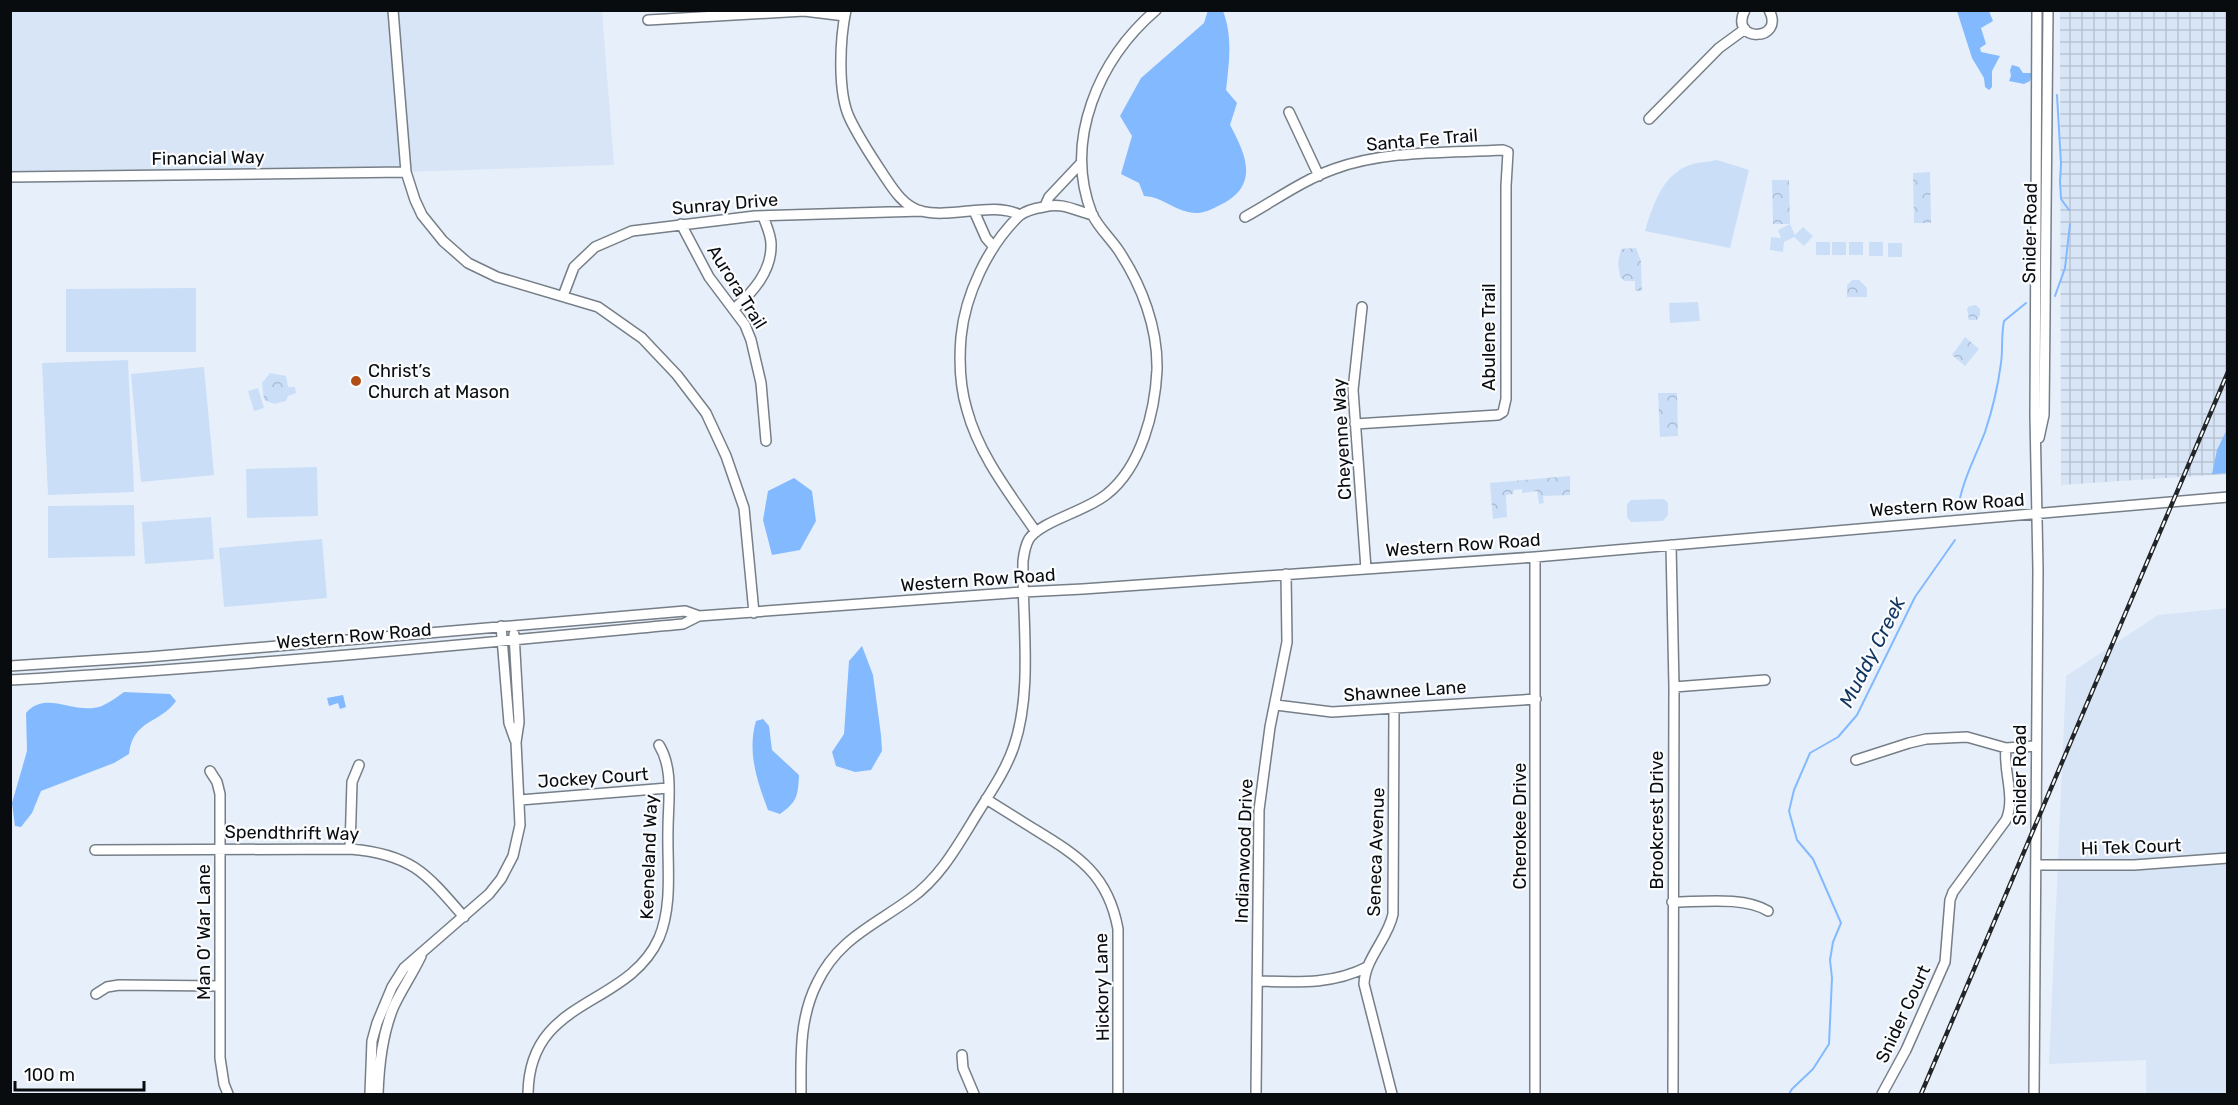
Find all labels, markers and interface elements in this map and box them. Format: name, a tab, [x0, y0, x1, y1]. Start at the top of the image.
street label: Santa Fe Trail	[1365, 124, 1479, 156]
street label: Financial Way	[151, 146, 265, 170]
street label: Snider Road	[2018, 182, 2042, 284]
street label: Sunray Drive	[671, 188, 779, 220]
street label: Aurora Trail	[703, 241, 771, 333]
street label: Abulene Trail	[1478, 283, 1500, 391]
place label: Christ’s Church at Mason	[368, 360, 510, 403]
marker: Christ’s Church at Mason	[349, 374, 363, 388]
street label: Cheyenne Way	[1328, 377, 1356, 501]
street label: Western Row Road	[1869, 489, 2025, 521]
street label: Western Row Road	[1385, 529, 1541, 561]
street label: Western Row Road	[900, 564, 1056, 596]
water label: Muddy Creek	[1834, 592, 1910, 711]
street label: Western Row Road	[276, 618, 432, 654]
street label: Shawnee Lane	[1343, 676, 1467, 706]
street label: Snider Road	[2009, 725, 2031, 825]
street label: Brookcrest Drive	[1646, 751, 1668, 889]
street label: Jockey Court	[537, 763, 649, 793]
street label: Cherokee Drive	[1509, 763, 1531, 889]
street label: Indianwood Drive	[1230, 778, 1258, 924]
street label: Seneca Avenue	[1363, 787, 1389, 917]
street label: Keeneland Way	[636, 794, 662, 920]
street label: Spendthrift Way	[225, 821, 360, 845]
street label: Hi Tek Court	[2080, 834, 2182, 860]
street label: Man O’ War Lane	[193, 864, 215, 1000]
street label: Hickory Lane	[1090, 933, 1114, 1041]
street label: Snider Court	[1871, 962, 1935, 1066]
scale bar	[15, 1054, 144, 1092]
text: 100 m	[24, 1064, 75, 1086]

